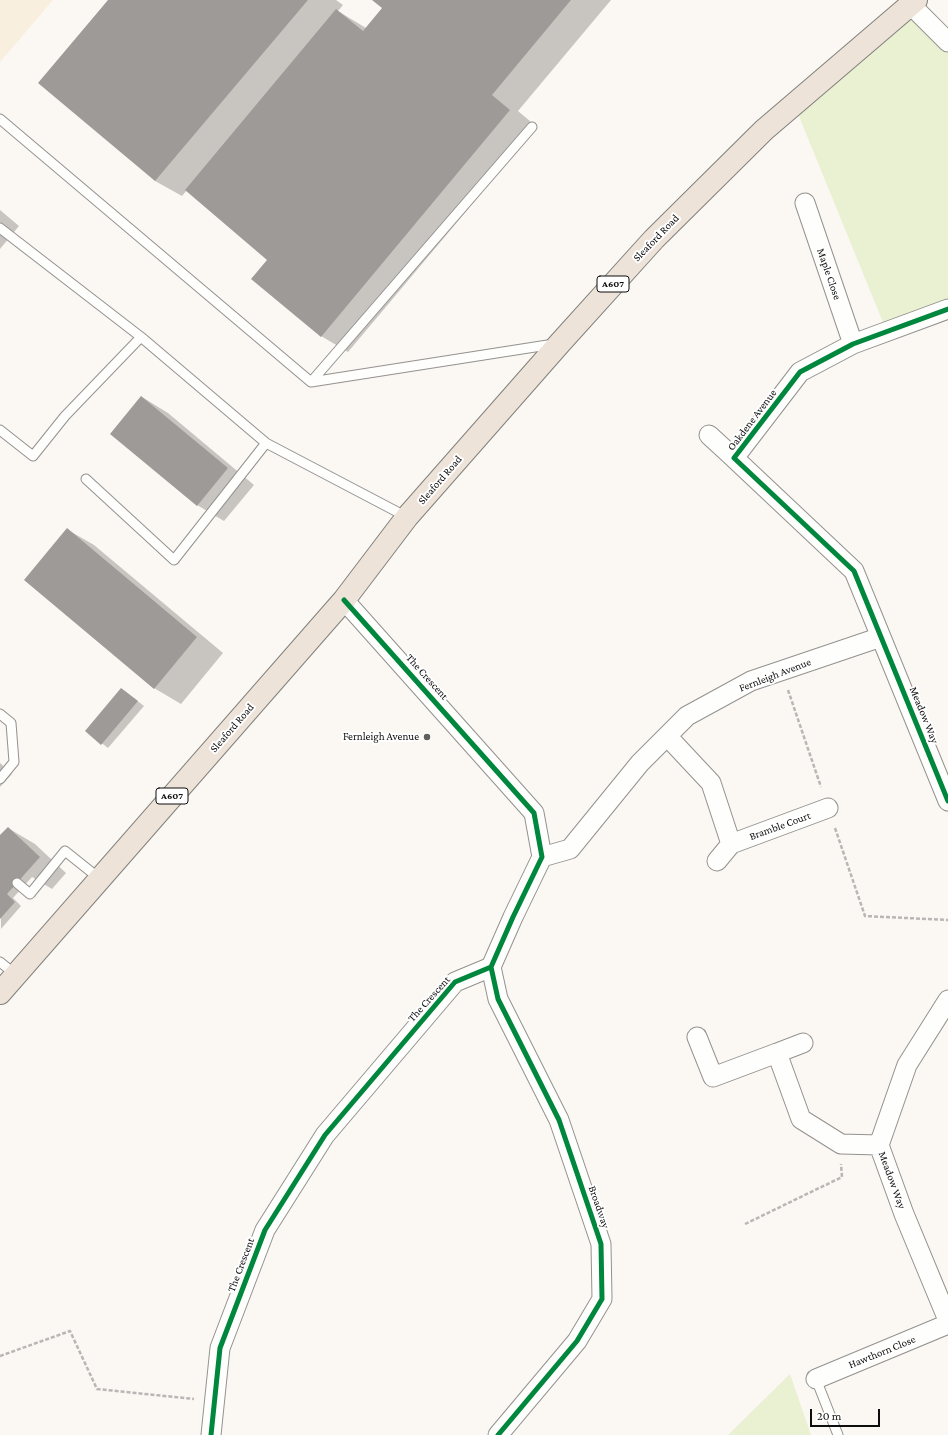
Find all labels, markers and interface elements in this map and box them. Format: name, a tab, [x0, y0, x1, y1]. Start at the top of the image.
street label: Sleaford Road	[630, 212, 682, 264]
street label: Maple Close	[814, 246, 844, 302]
road number: A607	[597, 276, 629, 292]
street label: Oakdene Avenue	[725, 387, 779, 453]
street label: Sleaford Road	[415, 453, 465, 507]
street label: The Crescent	[403, 651, 451, 703]
street label: Fernleigh Avenue	[737, 655, 813, 695]
street label: Meadow Way	[907, 685, 941, 745]
street label: Sleaford Road	[207, 701, 257, 755]
place label: Fernleigh Avenue	[343, 730, 419, 744]
marker: Fernleigh Avenue	[422, 732, 432, 742]
road number: A607	[156, 788, 188, 804]
street label: Bramble Court	[748, 809, 812, 843]
street label: The Crescent	[405, 973, 453, 1025]
street label: Meadow Way	[876, 1149, 908, 1211]
street label: Broadway	[586, 1184, 612, 1230]
street label: The Crescent	[225, 1236, 257, 1294]
street label: Hawthorn Close	[846, 1333, 918, 1371]
scale bar	[812, 1401, 882, 1427]
text: 20 m	[817, 1409, 841, 1423]

